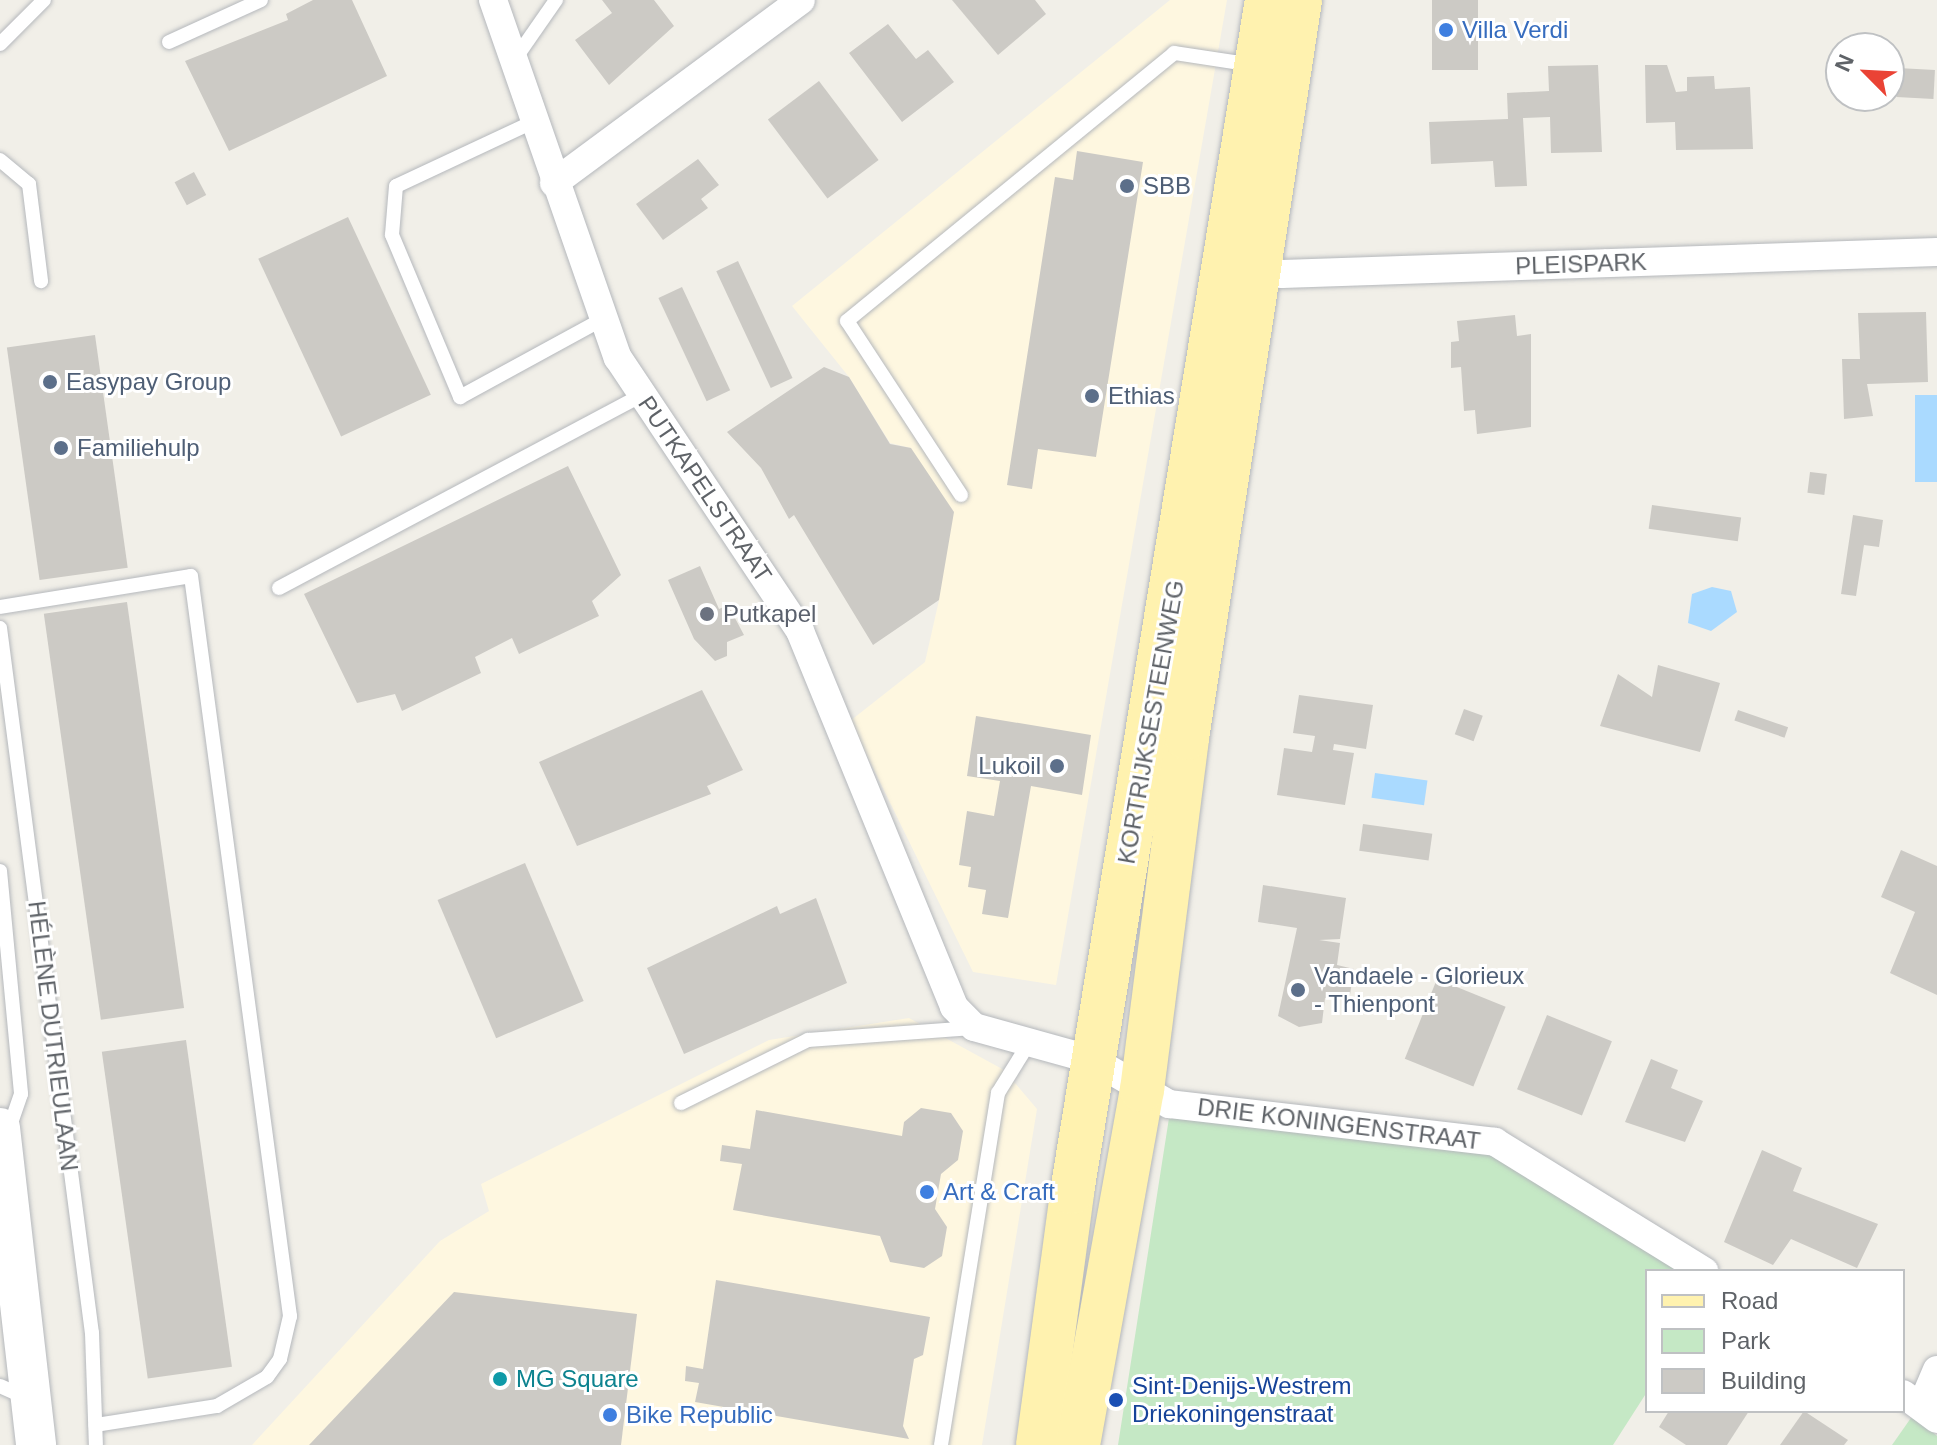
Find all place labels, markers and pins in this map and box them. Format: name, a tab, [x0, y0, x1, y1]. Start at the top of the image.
place label: Villa Verdi	[1462, 16, 1568, 44]
marker: Villa Verdi	[1437, 21, 1455, 39]
place label: SBB	[1143, 172, 1191, 200]
marker: SBB	[1118, 177, 1136, 195]
place label: Easypay Group	[66, 368, 231, 396]
marker: Easypay Group	[41, 373, 59, 391]
place label: Ethias	[1108, 382, 1175, 410]
marker: Ethias	[1083, 387, 1101, 405]
place label: Familiehulp	[77, 434, 200, 462]
marker: Familiehulp	[52, 439, 70, 457]
place label: Putkapel	[723, 600, 816, 628]
marker: Putkapel	[698, 605, 716, 623]
place label: Lukoil	[978, 752, 1041, 780]
marker: Lukoil	[1048, 757, 1066, 775]
place label: Vandaele - Glorieux - Thienpont	[1314, 962, 1524, 1018]
marker: Vandaele - Glorieux - Thienpont	[1289, 981, 1307, 999]
place label: Art & Craft	[943, 1178, 1055, 1206]
marker: Art & Craft	[918, 1183, 936, 1201]
place label: MG Square	[516, 1365, 639, 1393]
marker: MG Square	[491, 1370, 509, 1388]
place label: Sint-Denijs-Westrem Driekoningenstraat	[1132, 1372, 1352, 1428]
marker: Sint-Denijs-Westrem Driekoningenstraat	[1107, 1391, 1125, 1409]
place label: Bike Republic	[626, 1401, 773, 1429]
marker: Bike Republic	[601, 1406, 619, 1424]

